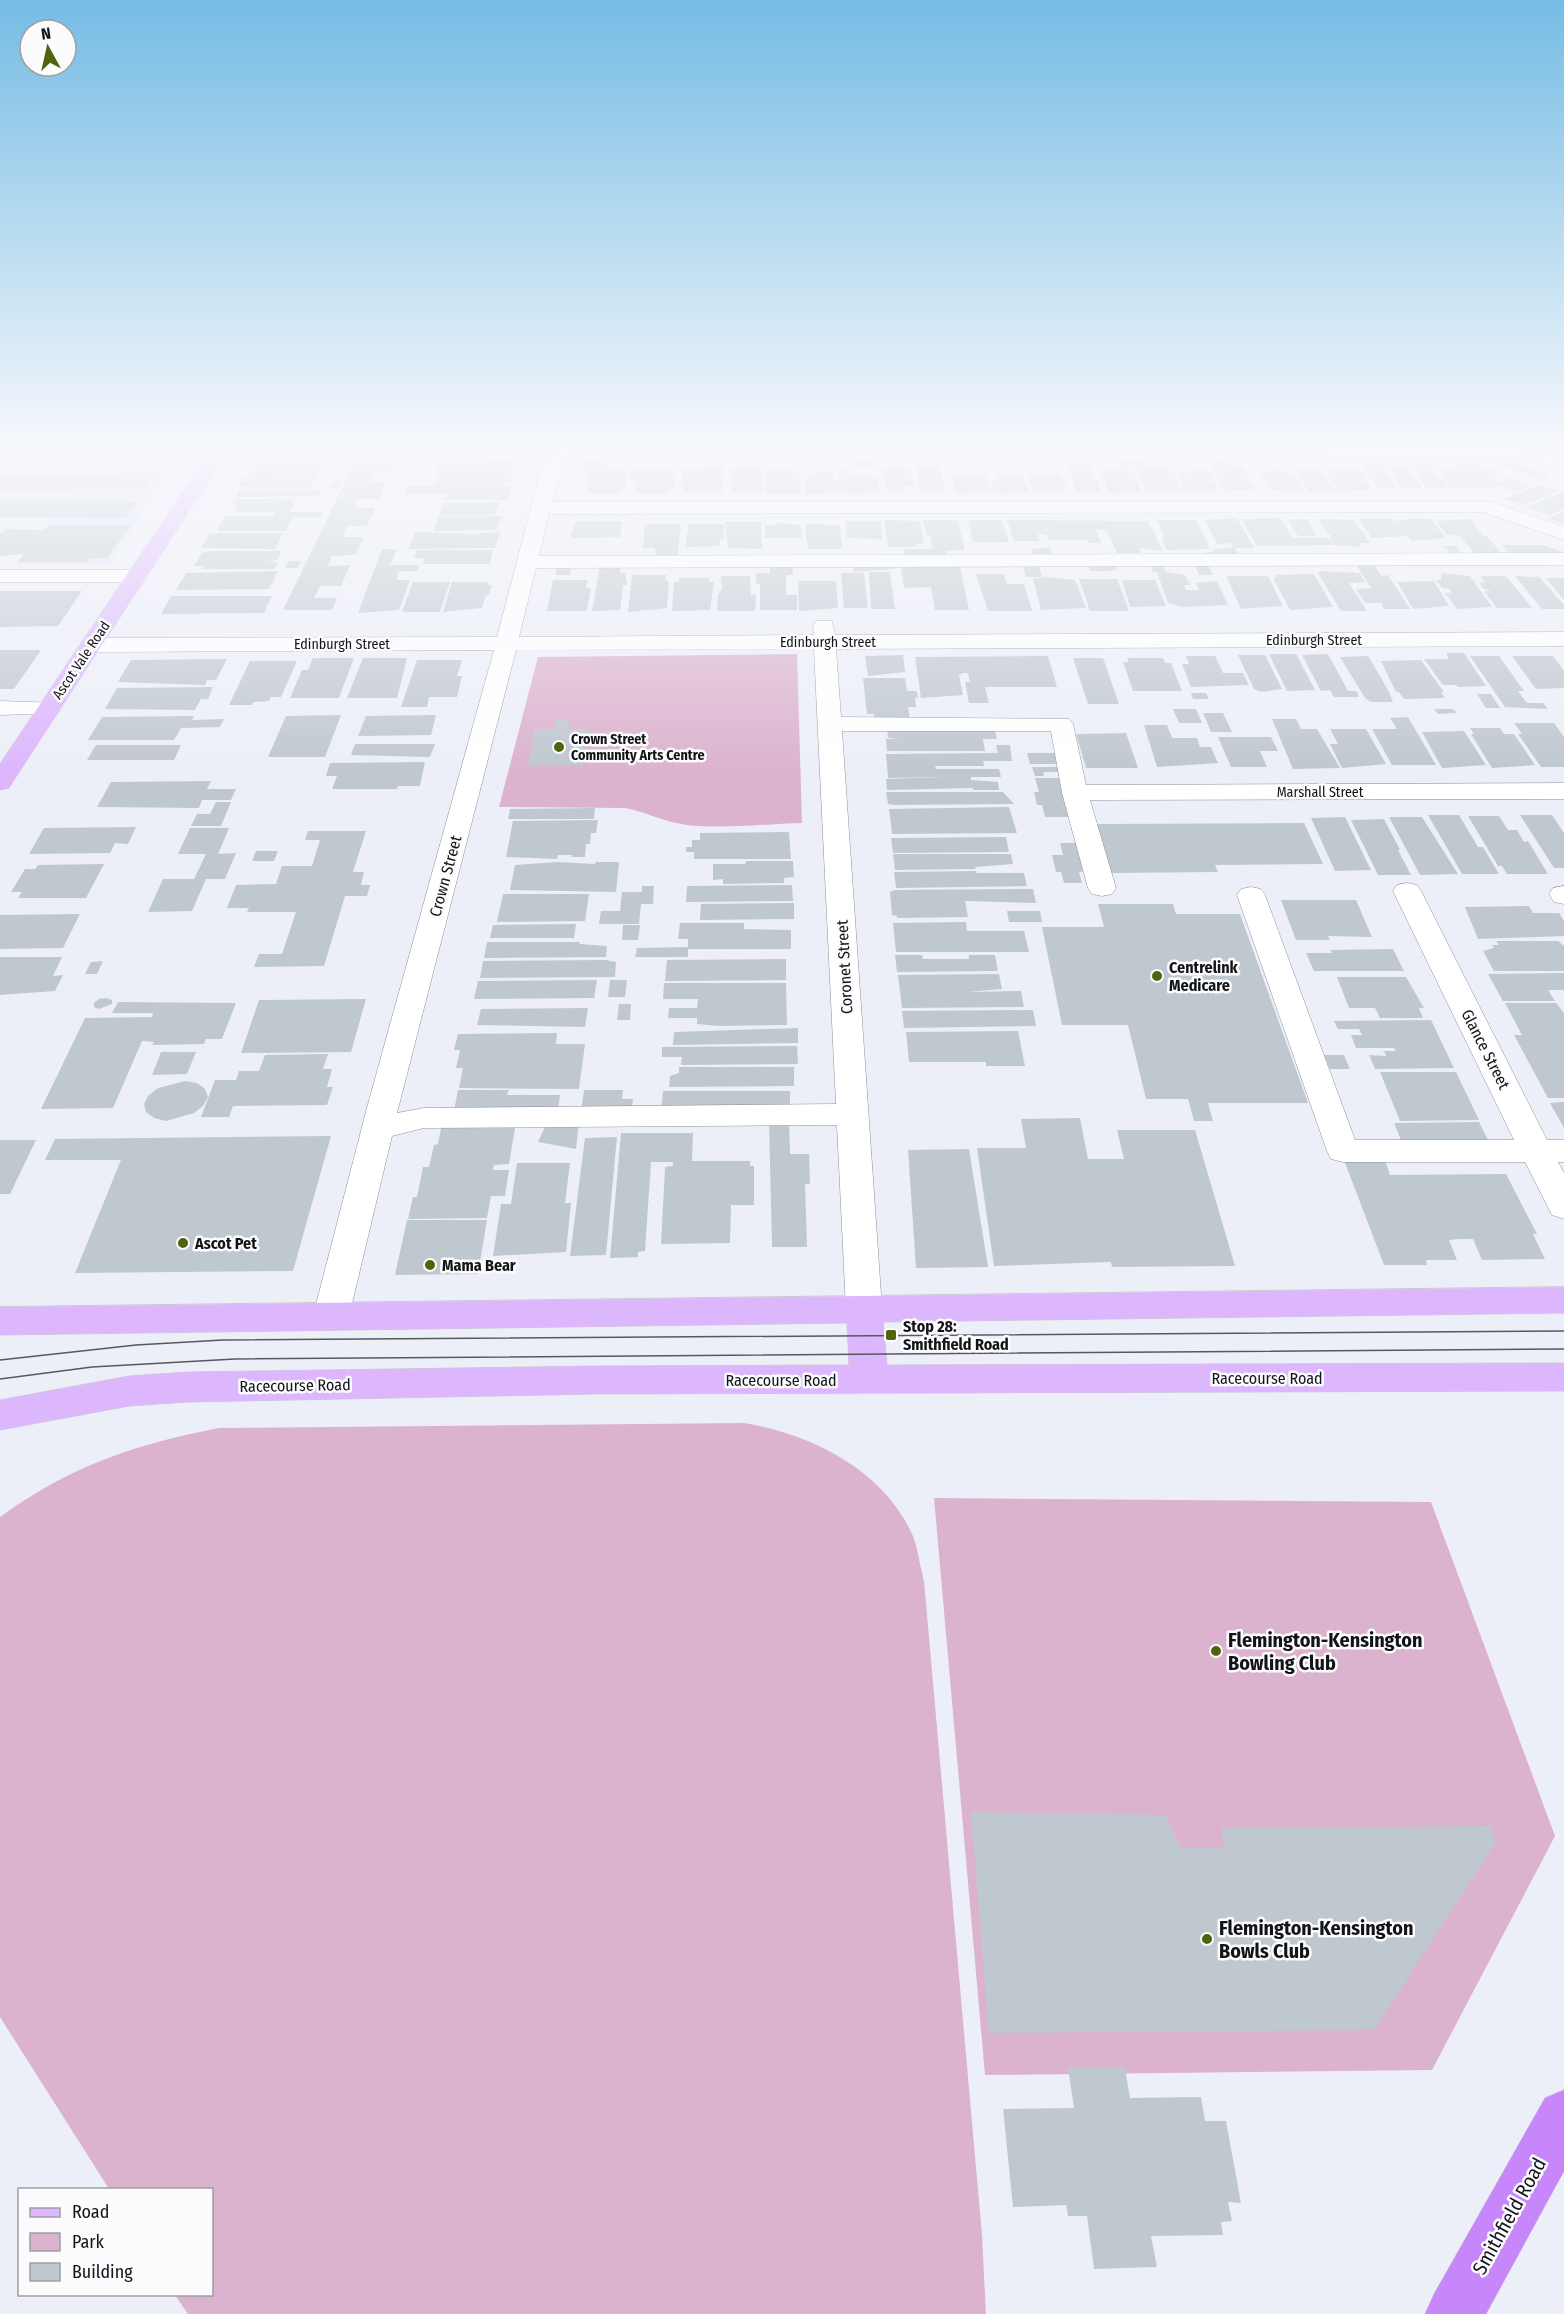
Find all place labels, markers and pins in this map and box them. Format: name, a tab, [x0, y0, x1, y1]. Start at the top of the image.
place label: Crown Street Community Arts Centre	[571, 731, 705, 764]
marker: Crown Street Community Arts Centre	[552, 740, 566, 754]
place label: Centrelink Medicare	[1169, 958, 1239, 995]
marker: Centrelink Medicare	[1150, 969, 1164, 983]
place label: Ascot Pet	[194, 1234, 257, 1253]
marker: Ascot Pet	[176, 1236, 190, 1250]
place label: Mama Bear	[442, 1256, 516, 1275]
marker: Mama Bear	[423, 1258, 437, 1272]
place label: Stop 28: Smithfield Road	[903, 1317, 1009, 1354]
marker: Stop 28: Smithfield Road	[884, 1328, 898, 1342]
place label: Flemington-Kensington Bowling Club	[1228, 1628, 1422, 1675]
marker: Flemington-Kensington Bowling Club	[1209, 1644, 1223, 1658]
place label: Flemington-Kensington Bowls Club	[1219, 1916, 1413, 1963]
marker: Flemington-Kensington Bowls Club	[1200, 1932, 1214, 1946]

